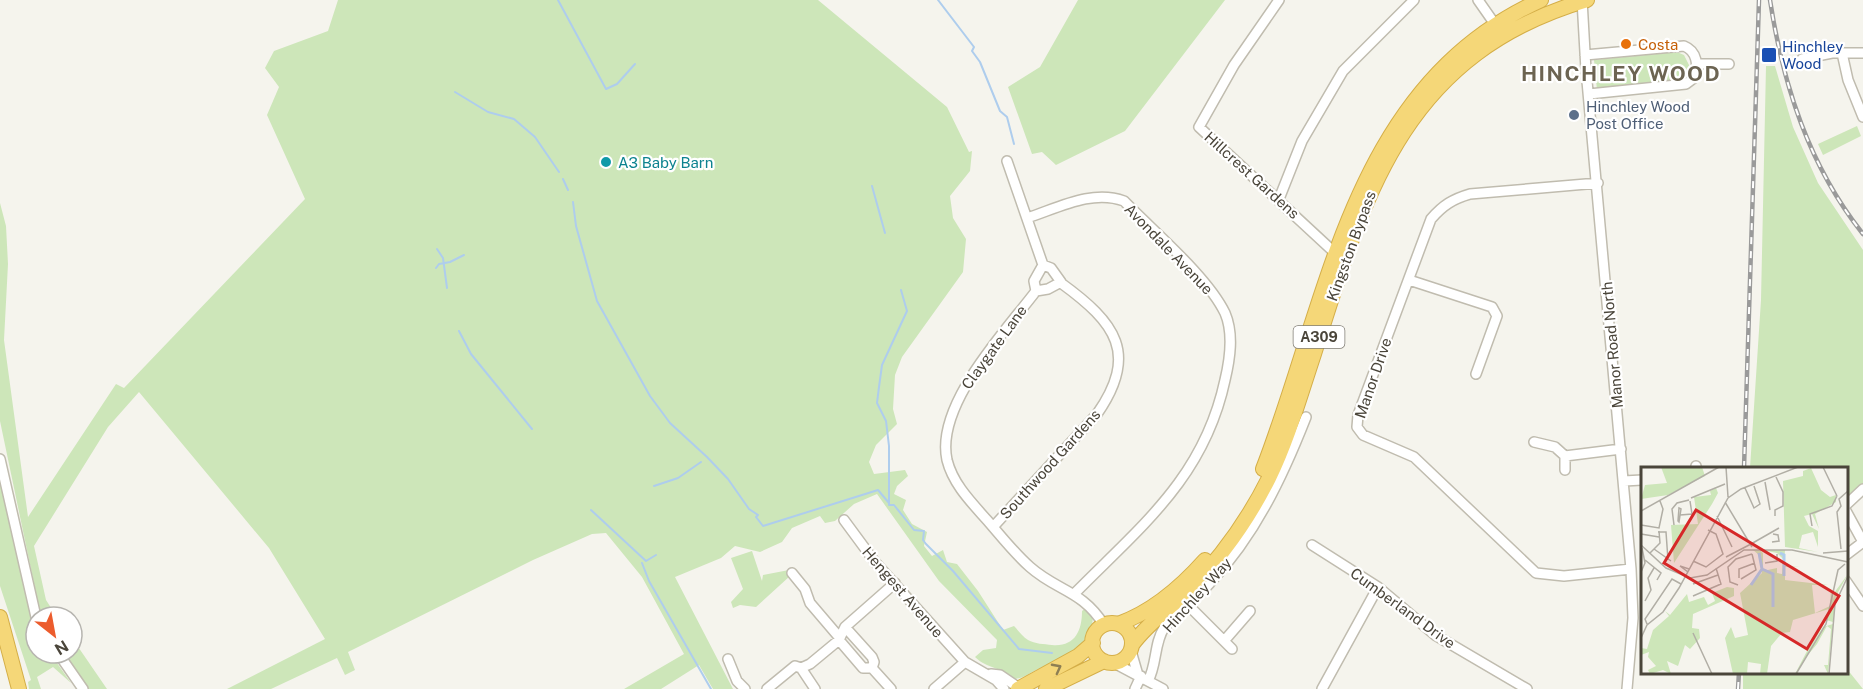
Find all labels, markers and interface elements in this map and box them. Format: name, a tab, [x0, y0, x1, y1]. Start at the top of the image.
place label: Costa	[1638, 36, 1678, 53]
marker: Costa	[1619, 37, 1633, 51]
place label: Hinchley Wood	[1782, 38, 1843, 72]
marker: Hinchley Wood	[1760, 46, 1778, 64]
district label: HINCHLEY WOOD	[1521, 61, 1721, 86]
place label: Hinchley Wood Post Office	[1586, 98, 1690, 132]
marker: Hinchley Wood Post Office	[1567, 108, 1581, 122]
street label: Hillcrest Gardens	[1201, 128, 1303, 222]
place label: A3 Baby Barn	[618, 154, 713, 171]
marker: A3 Baby Barn	[599, 155, 613, 169]
street label: Kingston Bypass	[1323, 189, 1379, 303]
street label: Avondale Avenue	[1121, 200, 1217, 298]
street label: Manor Road North	[1598, 281, 1626, 409]
street label: Claygate Lane	[958, 302, 1030, 392]
road number: A309	[1294, 326, 1344, 348]
street label: Manor Drive	[1351, 335, 1395, 421]
street label: Southwood Gardens	[996, 406, 1104, 522]
inset map	[1641, 467, 1848, 674]
street label: Hengest Avenue	[859, 543, 947, 641]
street label: Hinchley Way	[1159, 554, 1235, 636]
street label: Cumberland Drive	[1347, 564, 1459, 652]
north arrow	[24, 605, 84, 665]
text: N	[51, 636, 72, 659]
one-way arrow	[1050, 663, 1061, 675]

